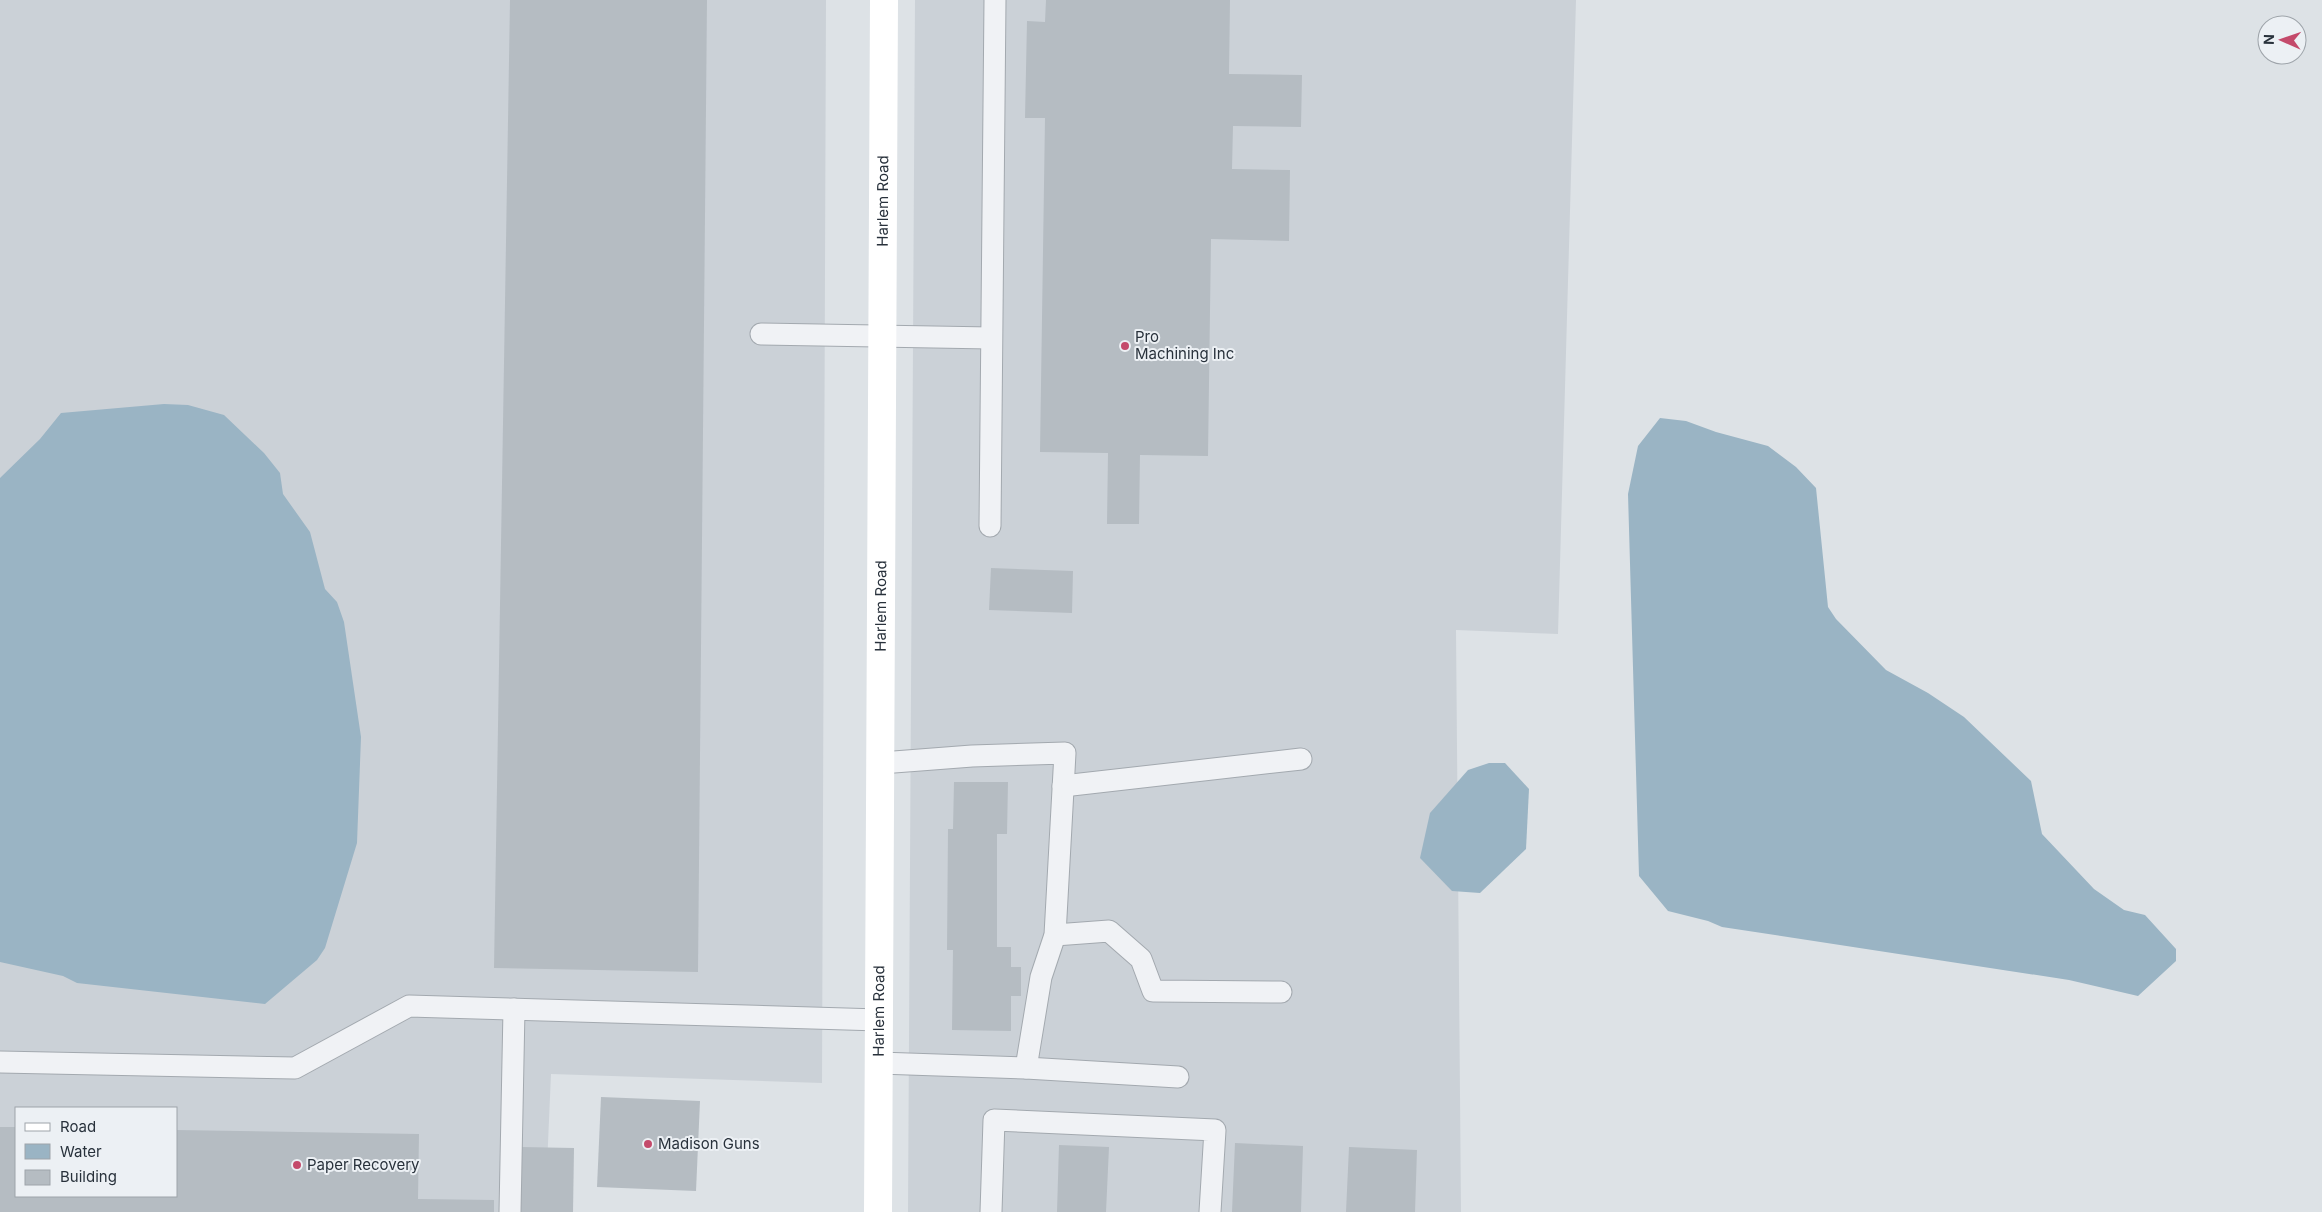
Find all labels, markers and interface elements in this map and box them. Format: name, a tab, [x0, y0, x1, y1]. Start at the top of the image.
north arrow	[2257, 15, 2307, 65]
text: N	[2260, 34, 2277, 45]
street label: Harlem Road	[873, 155, 892, 247]
place label: Pro Machining Inc	[1135, 327, 1234, 363]
marker: Pro Machining Inc	[1119, 340, 1131, 352]
street label: Harlem Road	[871, 560, 890, 652]
street label: Harlem Road	[869, 965, 888, 1057]
legend	[15, 1107, 178, 1197]
text: Road	[60, 1117, 96, 1136]
place label: Madison Guns	[658, 1134, 760, 1153]
marker: Madison Guns	[642, 1138, 654, 1150]
text: Water	[60, 1142, 102, 1161]
place label: Paper Recovery	[307, 1155, 420, 1174]
marker: Paper Recovery	[291, 1159, 303, 1171]
text: Building	[60, 1167, 117, 1186]

